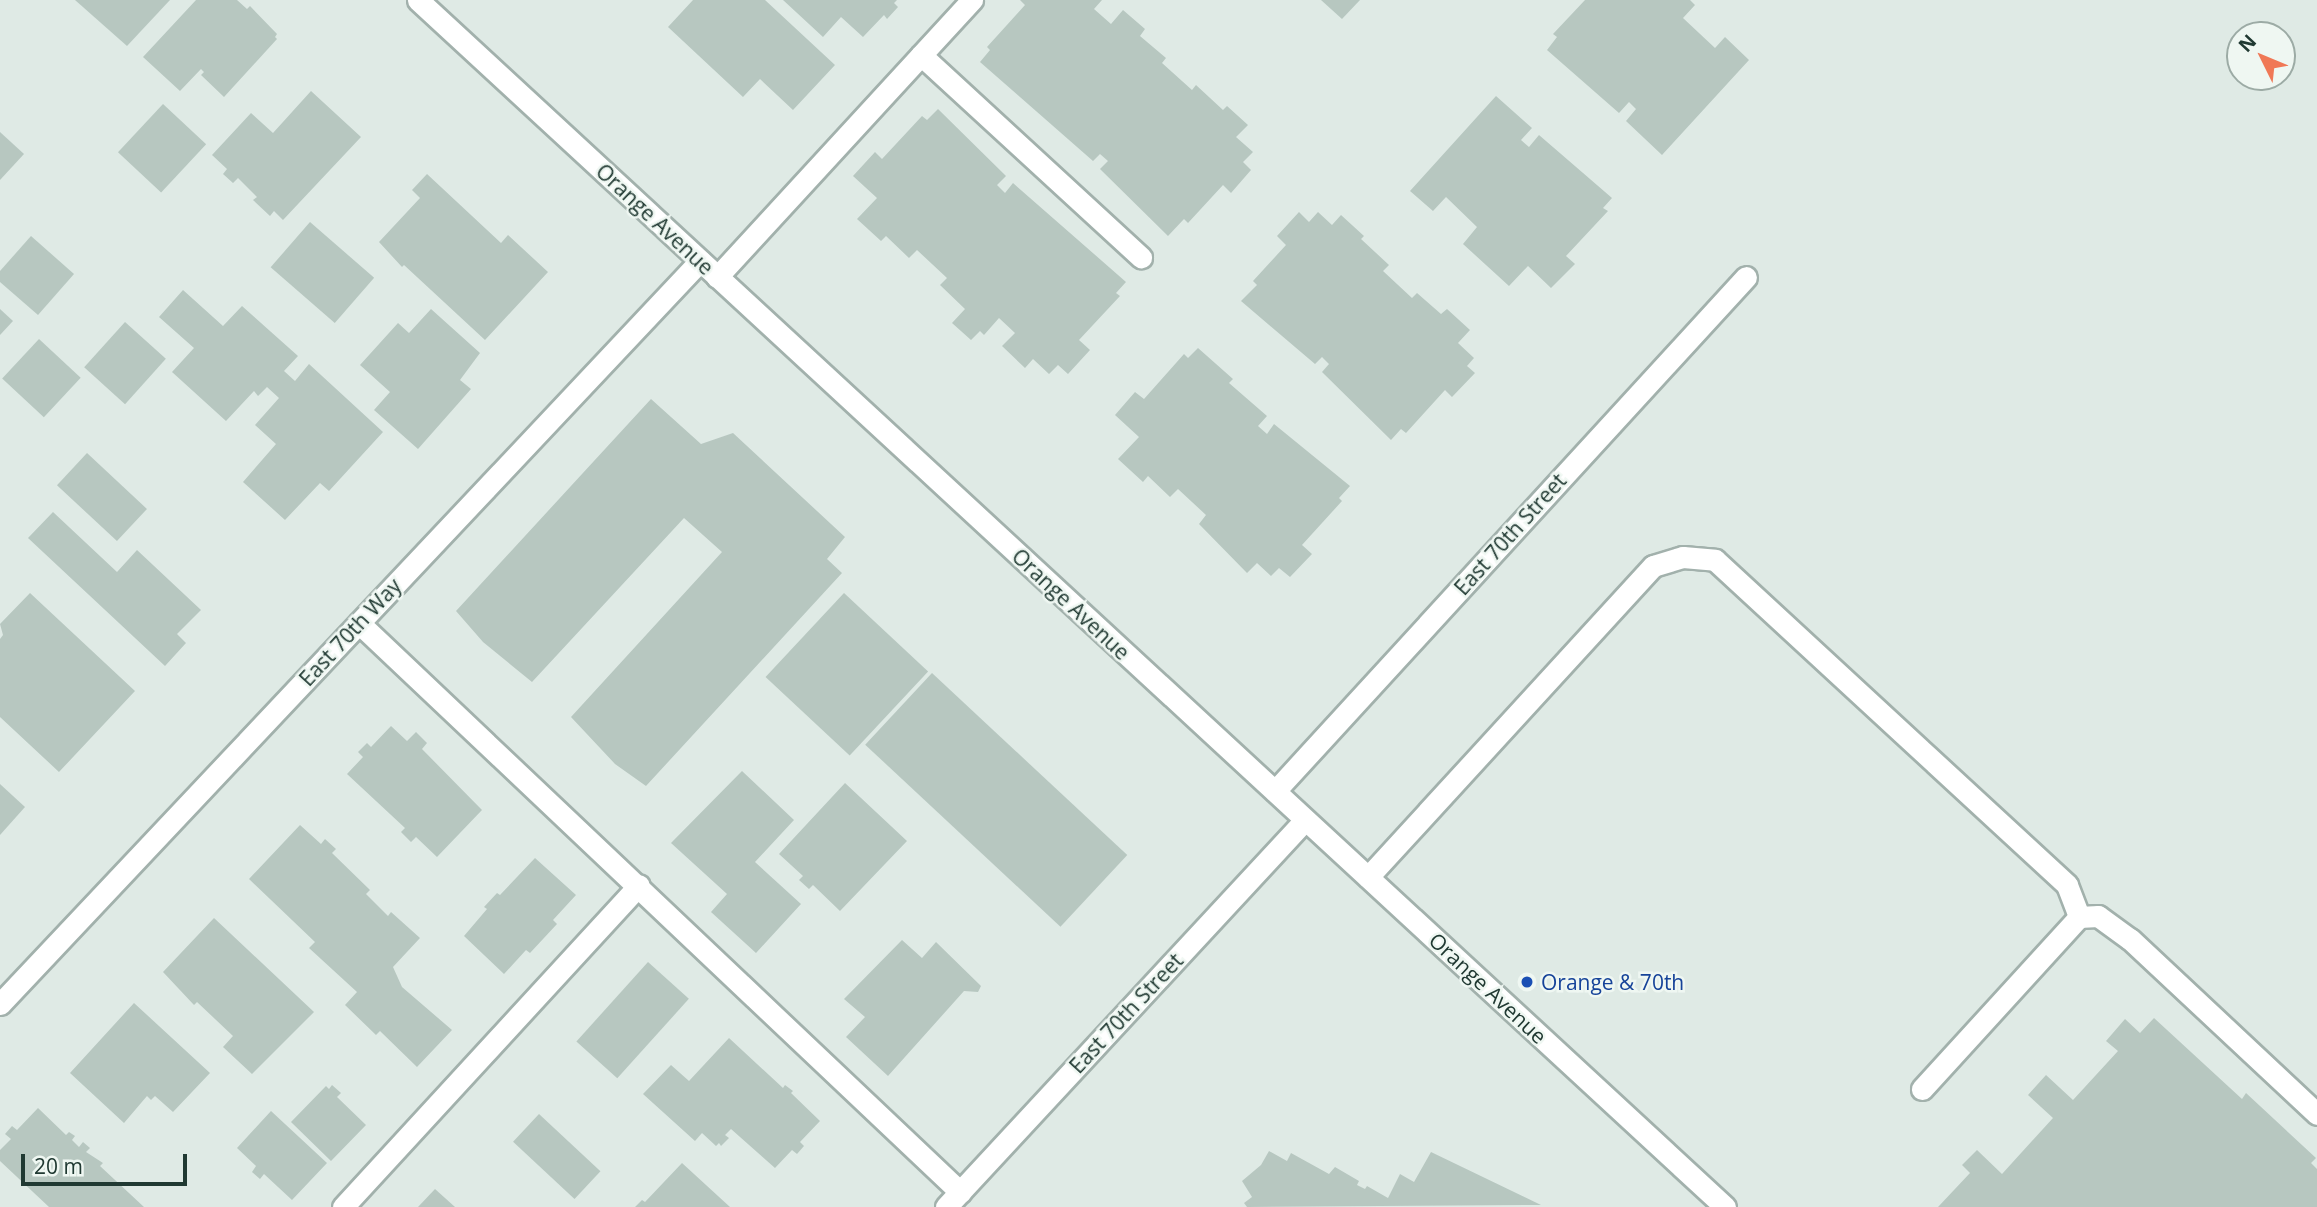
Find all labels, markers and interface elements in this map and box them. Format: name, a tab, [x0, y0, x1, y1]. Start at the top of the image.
north arrow	[2226, 21, 2296, 91]
text: N	[2232, 29, 2262, 58]
street label: Orange Avenue	[591, 158, 719, 280]
street label: East 70th Street	[1449, 468, 1571, 600]
street label: Orange Avenue	[1007, 543, 1135, 665]
street label: East 70th Way	[294, 573, 406, 691]
street label: Orange Avenue	[1424, 927, 1552, 1049]
street label: East 70th Street	[1064, 948, 1188, 1078]
place label: Orange & 70th	[1541, 969, 1684, 995]
marker: Orange & 70th	[1519, 974, 1535, 990]
scale bar	[24, 1140, 191, 1184]
text: 20 m	[34, 1152, 83, 1180]

